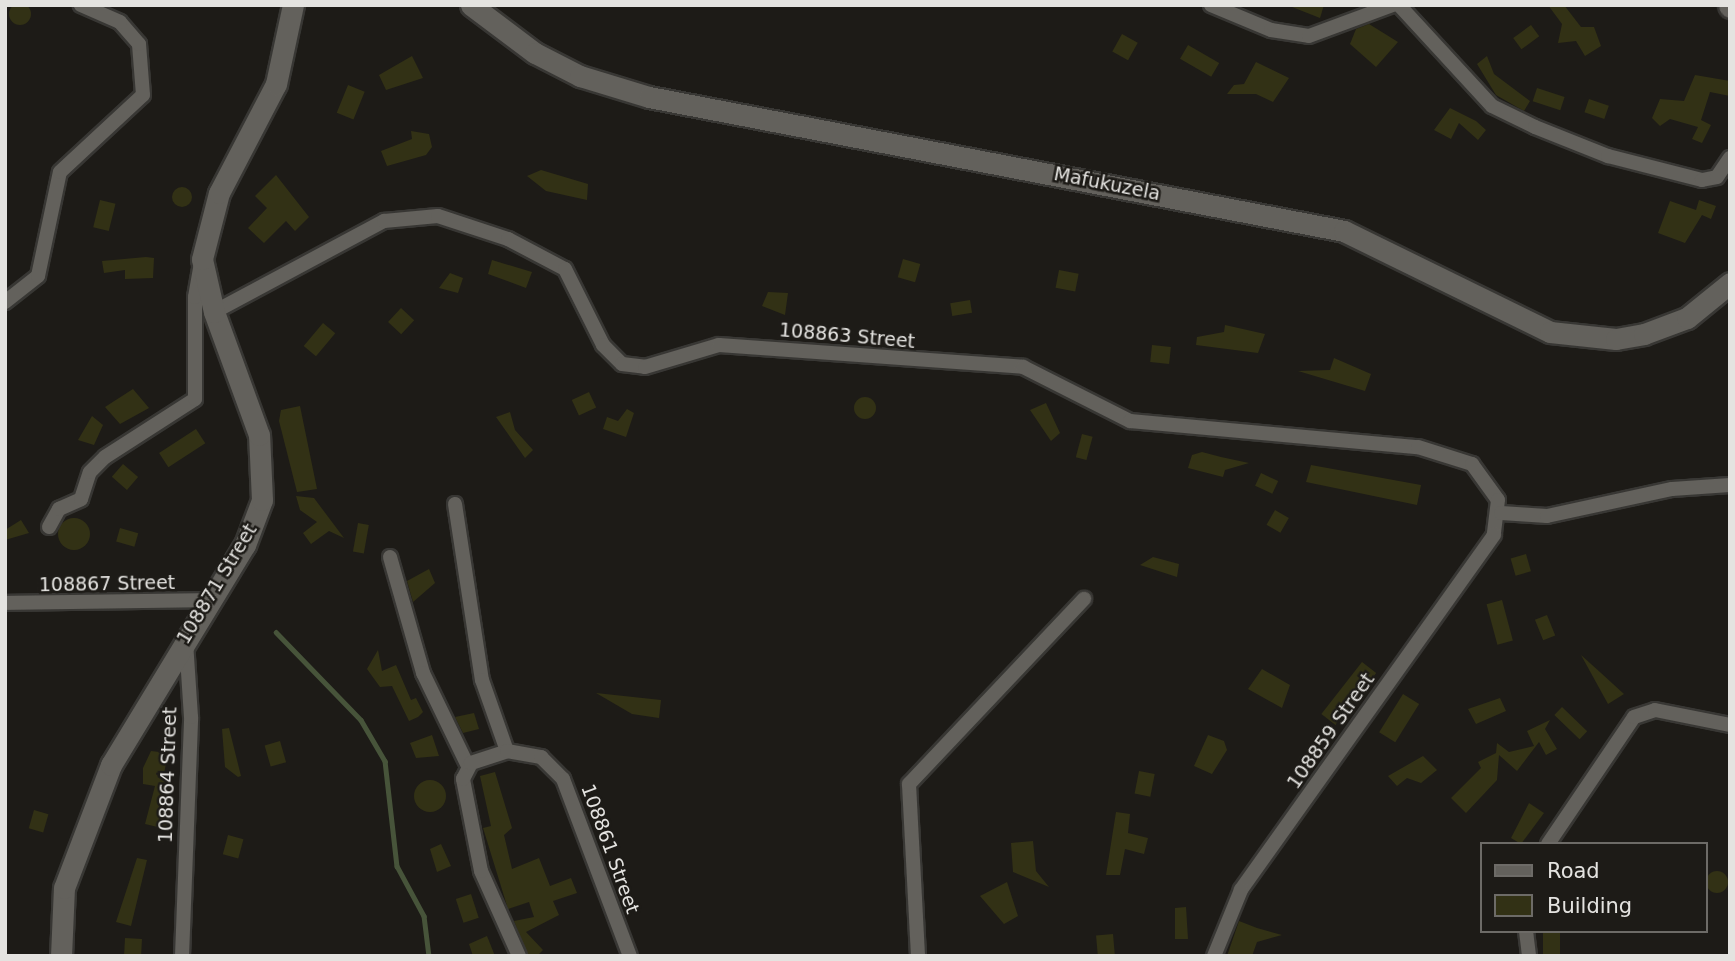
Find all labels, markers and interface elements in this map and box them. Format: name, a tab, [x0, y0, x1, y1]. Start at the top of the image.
street label: Mafukuzela	[1052, 163, 1162, 205]
street label: 108863 Street	[778, 319, 916, 353]
street label: 108871 Street	[172, 520, 262, 648]
street label: 108867 Street	[39, 571, 175, 597]
street label: 108859 Street	[1283, 669, 1379, 793]
street label: 108864 Street	[154, 706, 182, 844]
street label: 108861 Street	[576, 781, 644, 917]
legend	[1480, 842, 1707, 933]
text: Road	[1547, 859, 1600, 883]
text: Building	[1547, 894, 1632, 918]

